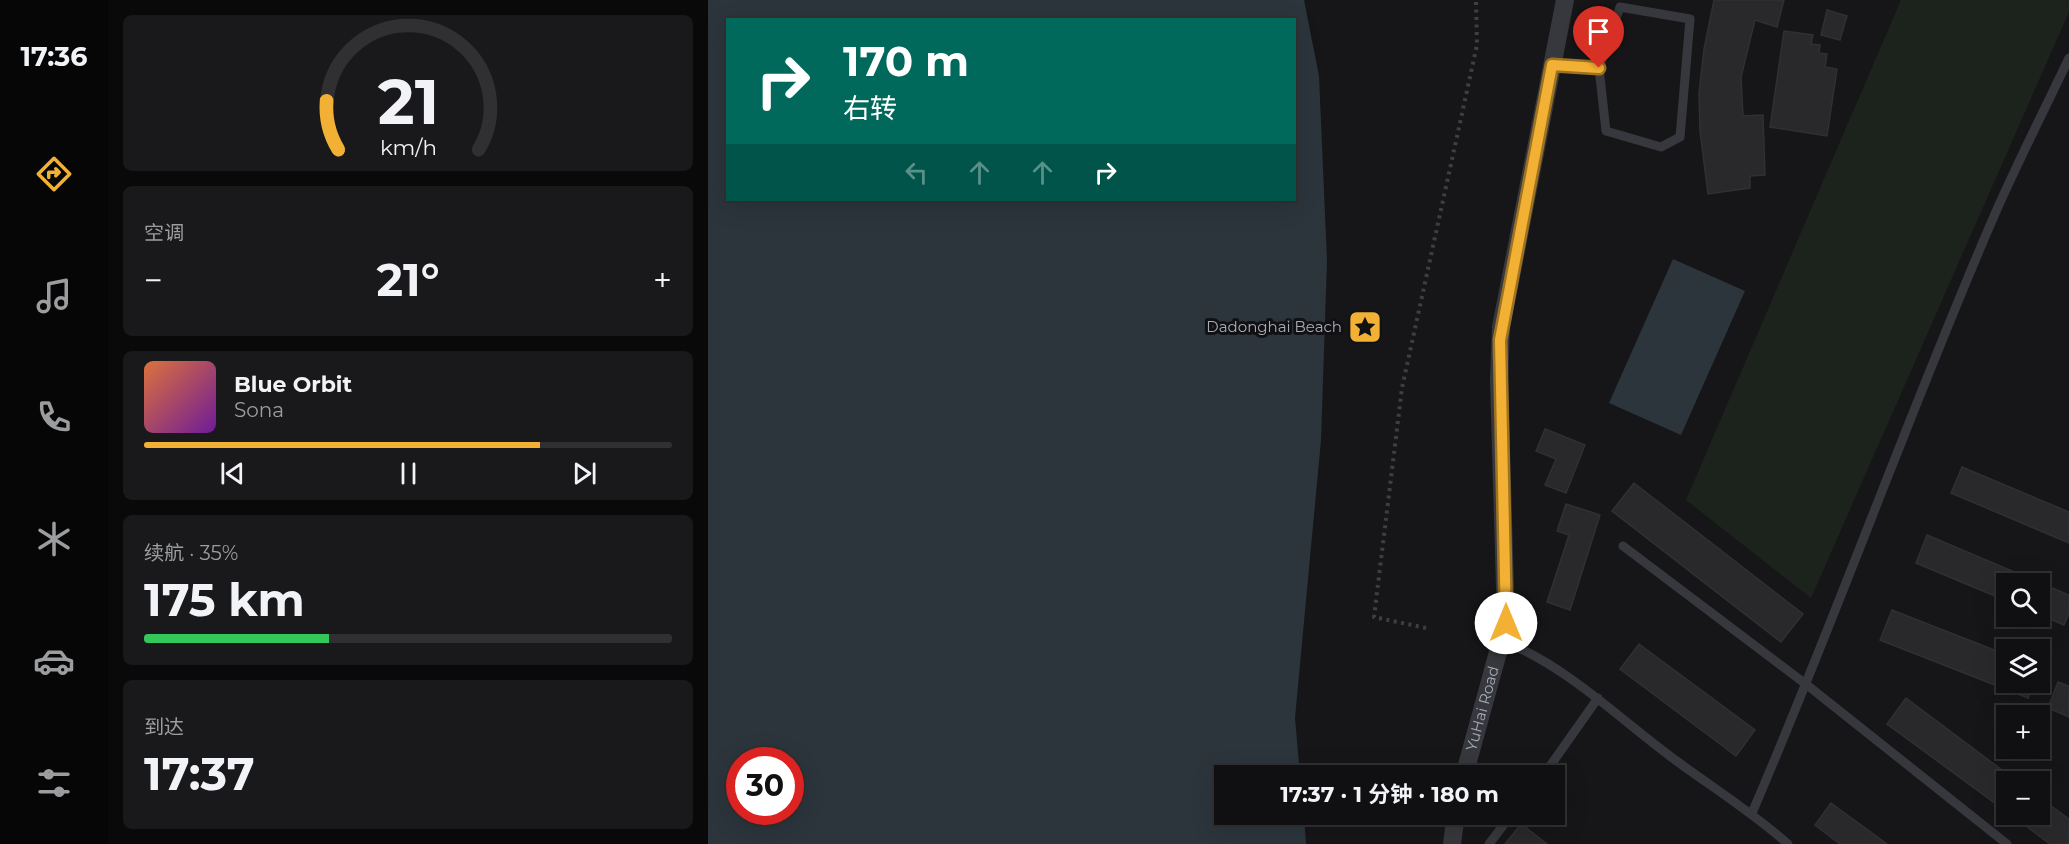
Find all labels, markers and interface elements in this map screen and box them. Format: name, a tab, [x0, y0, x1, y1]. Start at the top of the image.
pin	[1573, 6, 1624, 68]
icon: arrive	[1582, 15, 1615, 48]
text: 170 m	[843, 35, 969, 87]
text: 17:36	[20, 40, 88, 73]
icon: right	[744, 42, 822, 120]
text: 21	[377, 64, 439, 140]
text: 右转	[843, 92, 897, 125]
text: km/h	[379, 134, 437, 160]
icon: directions	[33, 153, 75, 195]
icon: left	[900, 156, 933, 189]
icon: ahead	[963, 156, 996, 189]
icon: ahead	[1026, 156, 1059, 189]
icon: right	[1089, 156, 1122, 189]
text: 空调	[144, 221, 184, 245]
text: 21°	[376, 252, 440, 307]
text: −	[144, 260, 163, 300]
text: +	[653, 260, 672, 300]
icon: music	[33, 275, 75, 317]
place icon: Dadonghai Beach	[1347, 309, 1383, 345]
place label: Dadonghai Beach	[1206, 317, 1342, 336]
text: Blue Orbit	[234, 371, 352, 398]
icon: phone	[33, 396, 75, 438]
text: Sona	[234, 398, 284, 422]
icon: previous	[216, 457, 249, 490]
icon: pause	[392, 457, 425, 490]
icon: next	[568, 457, 601, 490]
icon: climate	[33, 518, 75, 560]
text: 续航 · 35%	[144, 541, 238, 565]
text: 175 km	[144, 572, 305, 627]
map controls	[1996, 573, 2050, 825]
button: search	[1996, 573, 2050, 627]
position arrow	[1474, 591, 1538, 655]
button: layers	[1996, 639, 2050, 693]
icon: car	[33, 640, 75, 682]
street label: YuHai Road	[1461, 664, 1503, 753]
button: +	[1996, 705, 2050, 759]
text: 到达	[144, 715, 184, 739]
text: 17:37	[144, 746, 255, 801]
speed limit sign: 30	[726, 747, 804, 825]
icon: filters	[33, 762, 75, 804]
button: −	[1996, 771, 2050, 825]
text: 17:37 · 1 分钟 · 180 m	[1280, 781, 1499, 808]

